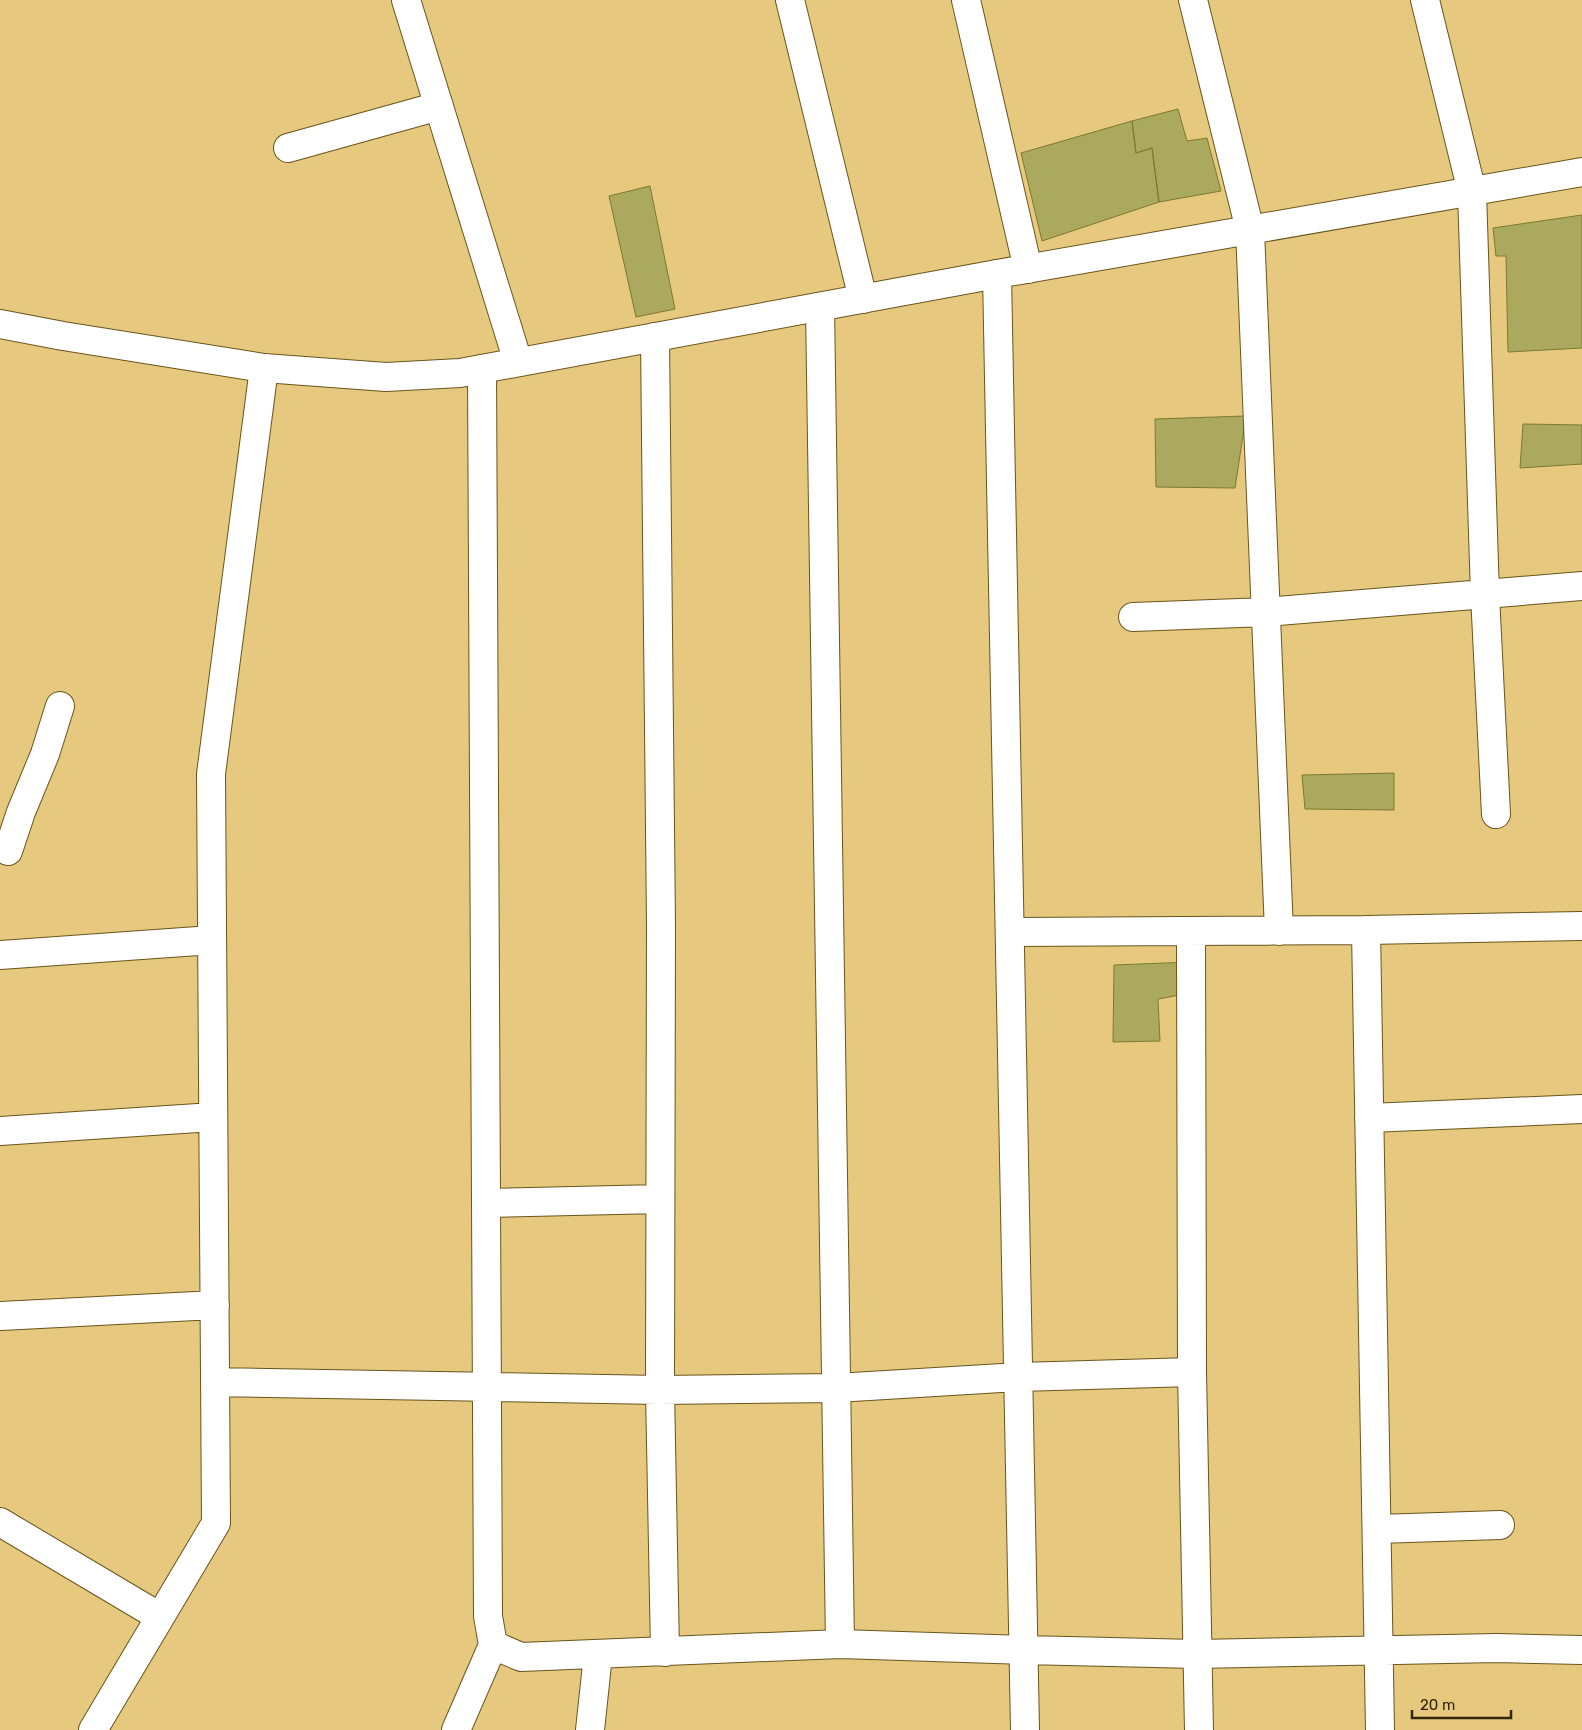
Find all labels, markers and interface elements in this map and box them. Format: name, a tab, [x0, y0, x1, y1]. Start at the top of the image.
scale bar	[1412, 1688, 1511, 1720]
text: 20 m	[1420, 1696, 1455, 1714]

